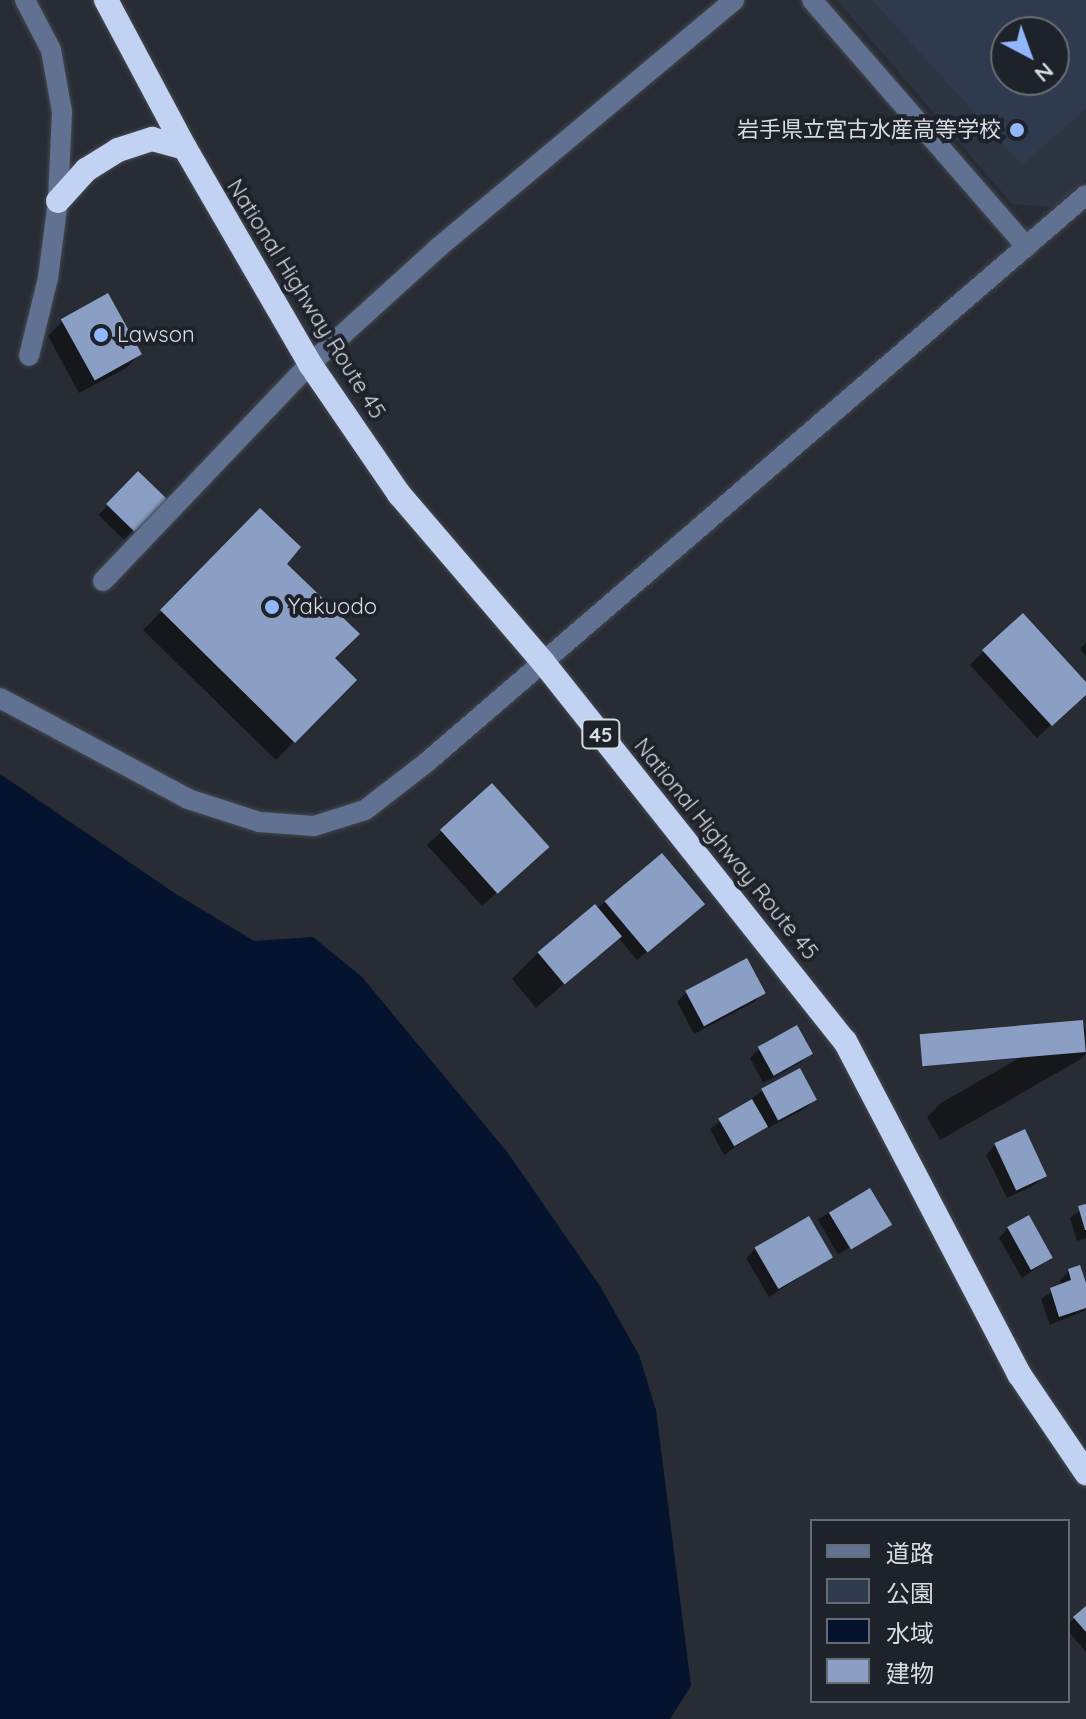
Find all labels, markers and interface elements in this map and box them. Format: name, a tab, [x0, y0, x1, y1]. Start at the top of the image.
north arrow	[990, 16, 1070, 96]
text: N	[1029, 57, 1060, 88]
place label: 岩手県立宮古水産高等学校	[737, 117, 1001, 143]
marker: 岩手県立宮古水産高等学校	[1008, 121, 1026, 139]
street label: National Highway Route 45	[221, 174, 391, 424]
place label: Lawson	[117, 322, 195, 348]
marker: Lawson	[92, 326, 110, 344]
place label: Yakuodo	[288, 594, 377, 620]
marker: Yakuodo	[263, 598, 281, 616]
road number: 45	[581, 718, 621, 750]
street label: National Highway Route 45	[629, 733, 823, 965]
legend	[810, 1519, 1070, 1703]
text: 道路	[886, 1538, 934, 1568]
text: 公園	[886, 1578, 934, 1608]
text: 水域	[886, 1618, 934, 1648]
text: 建物	[886, 1658, 934, 1688]

